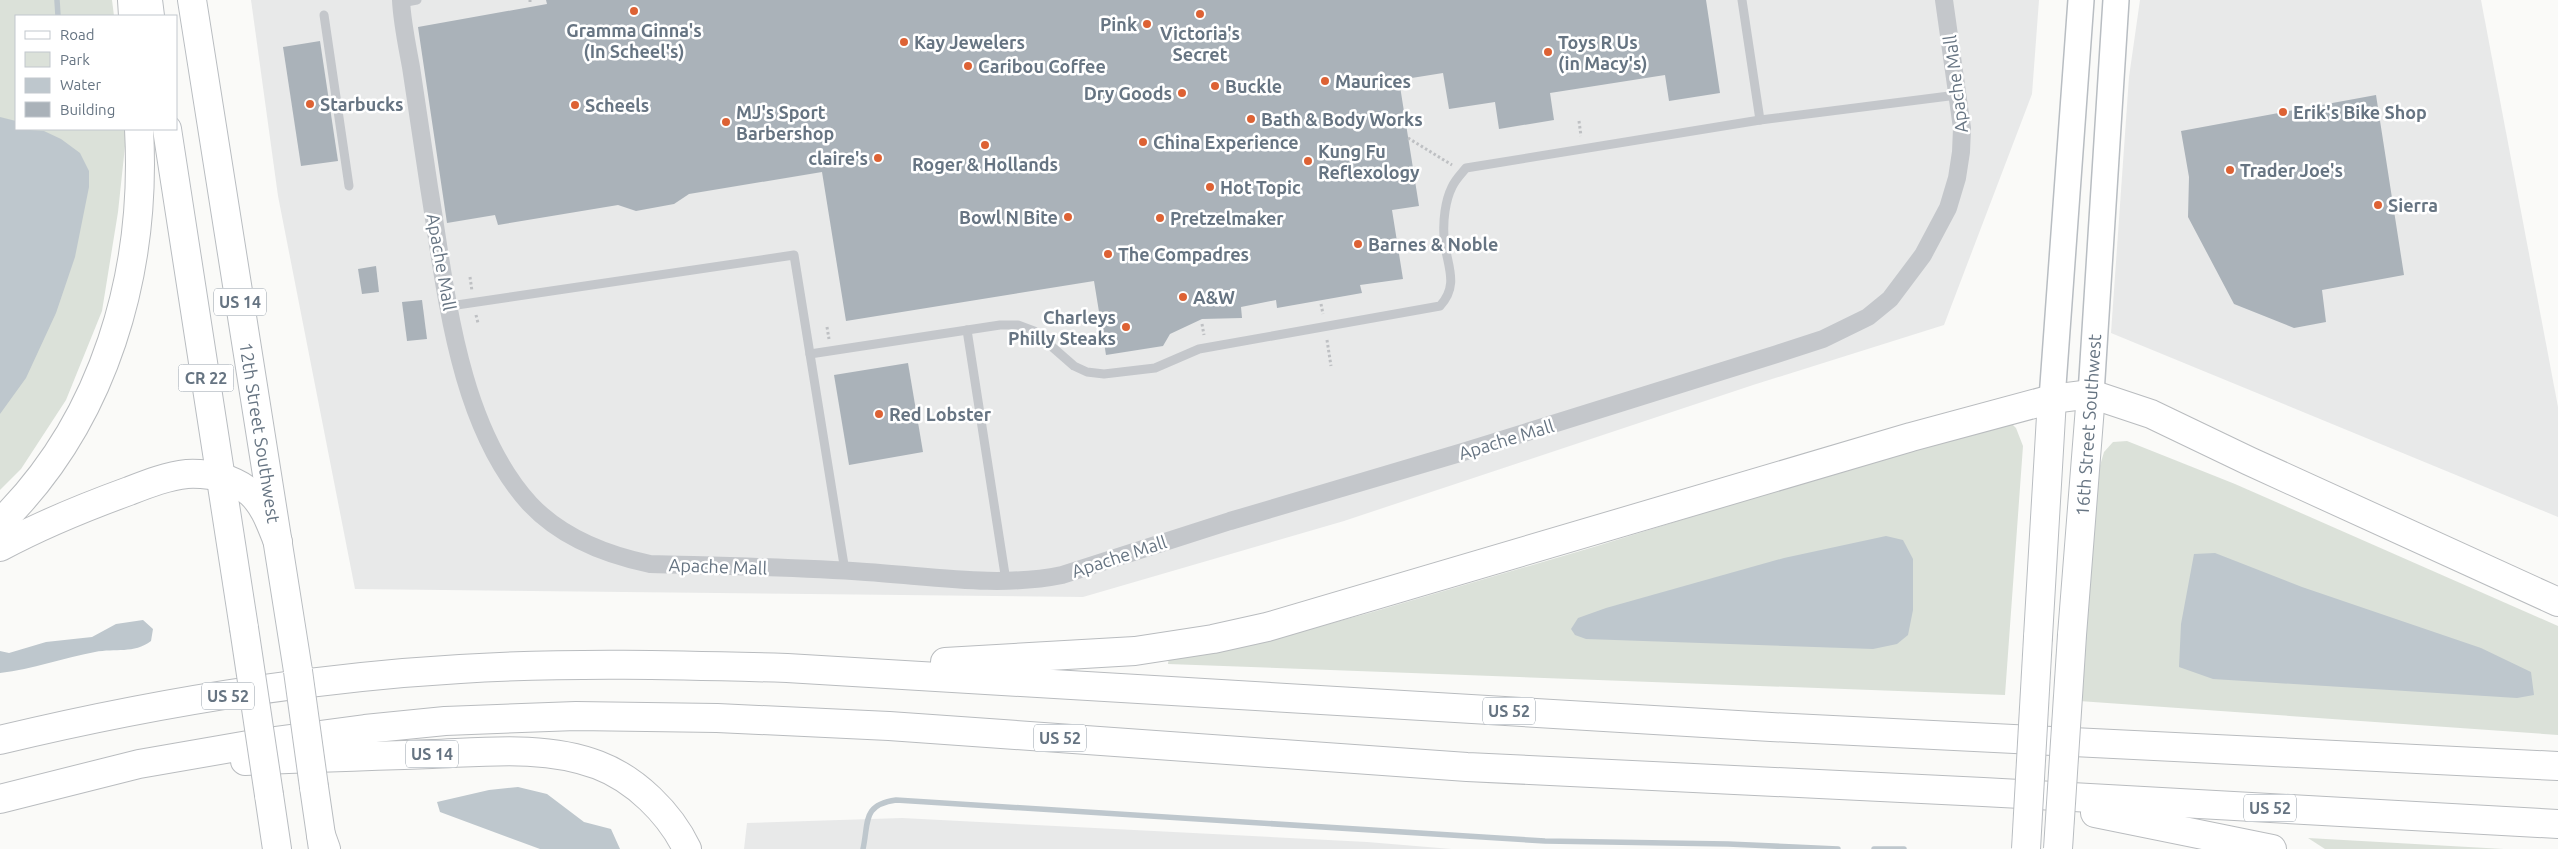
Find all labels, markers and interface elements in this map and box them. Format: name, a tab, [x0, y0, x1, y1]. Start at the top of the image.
marker: Gramma Ginna's (In Scheel's)	[628, 5, 640, 17]
marker: Victoria's Secret	[1194, 8, 1206, 20]
place label: Pink	[1100, 14, 1137, 34]
legend	[15, 15, 178, 130]
marker: Pink	[1141, 18, 1153, 30]
place label: Gramma Ginna's (In Scheel's)	[566, 20, 702, 62]
place label: Victoria's Secret	[1160, 23, 1240, 64]
text: Road	[60, 26, 95, 43]
place label: Kay Jewelers	[914, 32, 1025, 52]
place label: Toys R Us (in Macy's)	[1558, 32, 1647, 74]
street label: Apache Mall	[1939, 34, 1971, 134]
marker: Kay Jewelers	[898, 36, 910, 48]
marker: Toys R Us (in Macy's)	[1542, 46, 1554, 58]
text: Park	[60, 51, 90, 68]
place label: Caribou Coffee	[978, 56, 1106, 76]
marker: Caribou Coffee	[962, 60, 974, 72]
place label: Maurices	[1335, 71, 1411, 91]
marker: Maurices	[1319, 75, 1331, 87]
text: Water	[60, 76, 101, 93]
place label: Buckle	[1225, 76, 1282, 96]
marker: Buckle	[1209, 80, 1221, 92]
place label: Dry Goods	[1084, 83, 1172, 103]
marker: Dry Goods	[1176, 87, 1188, 99]
place label: Starbucks	[320, 94, 404, 114]
place label: Scheels	[585, 95, 649, 115]
marker: Starbucks	[304, 98, 316, 110]
marker: Scheels	[569, 99, 581, 111]
text: Building	[60, 101, 115, 118]
place label: MJ's Sport Barbershop	[736, 102, 834, 143]
place label: Erik's Bike Shop	[2293, 102, 2427, 122]
marker: Erik's Bike Shop	[2277, 106, 2289, 118]
place label: Bath & Body Works	[1261, 109, 1423, 129]
marker: Bath & Body Works	[1245, 113, 1257, 125]
marker: MJ's Sport Barbershop	[720, 116, 732, 128]
place label: China Experience	[1153, 132, 1299, 152]
marker: China Experience	[1137, 136, 1149, 148]
marker: Roger & Hollands	[979, 139, 991, 151]
place label: Kung Fu Reflexology	[1318, 141, 1420, 182]
place label: claire's	[808, 148, 868, 168]
marker: claire's	[872, 152, 884, 164]
place label: Roger & Hollands	[912, 154, 1058, 174]
marker: Kung Fu Reflexology	[1302, 155, 1314, 167]
place label: Trader Joe's	[2240, 160, 2343, 180]
marker: Trader Joe's	[2224, 164, 2236, 176]
place label: Hot Topic	[1220, 177, 1301, 197]
marker: Hot Topic	[1204, 181, 1216, 193]
place label: Sierra	[2388, 195, 2438, 215]
marker: Sierra	[2372, 199, 2384, 211]
place label: Bowl N Bite	[959, 207, 1058, 227]
place label: Pretzelmaker	[1170, 208, 1284, 228]
marker: Bowl N Bite	[1062, 211, 1074, 223]
street label: Apache Mall	[424, 212, 460, 313]
marker: Pretzelmaker	[1154, 212, 1166, 224]
place label: Barnes & Noble	[1368, 234, 1498, 254]
marker: Barnes & Noble	[1352, 238, 1364, 250]
place label: The Compadres	[1118, 244, 1249, 264]
marker: The Compadres	[1102, 248, 1114, 260]
place label: A&W	[1193, 287, 1235, 307]
road number: US 14	[214, 288, 266, 316]
marker: A&W	[1177, 291, 1189, 303]
place label: Charleys Philly Steaks	[1008, 307, 1116, 348]
marker: Charleys Philly Steaks	[1120, 321, 1132, 333]
street label: 16th Street Southwest	[2072, 333, 2104, 517]
street label: 12th Street Southwest	[236, 341, 284, 524]
road number: CR 22	[178, 364, 234, 392]
place label: Red Lobster	[889, 404, 992, 424]
marker: Red Lobster	[873, 408, 885, 420]
street label: Apache Mall	[1456, 415, 1556, 463]
street label: Apache Mall	[1069, 531, 1169, 581]
street label: Apache Mall	[668, 554, 768, 578]
road number: US 52	[202, 682, 254, 709]
road number: US 52	[1483, 698, 1535, 724]
road number: US 52	[1034, 724, 1086, 751]
road number: US 14	[406, 741, 458, 768]
road number: US 52	[2244, 794, 2296, 821]

